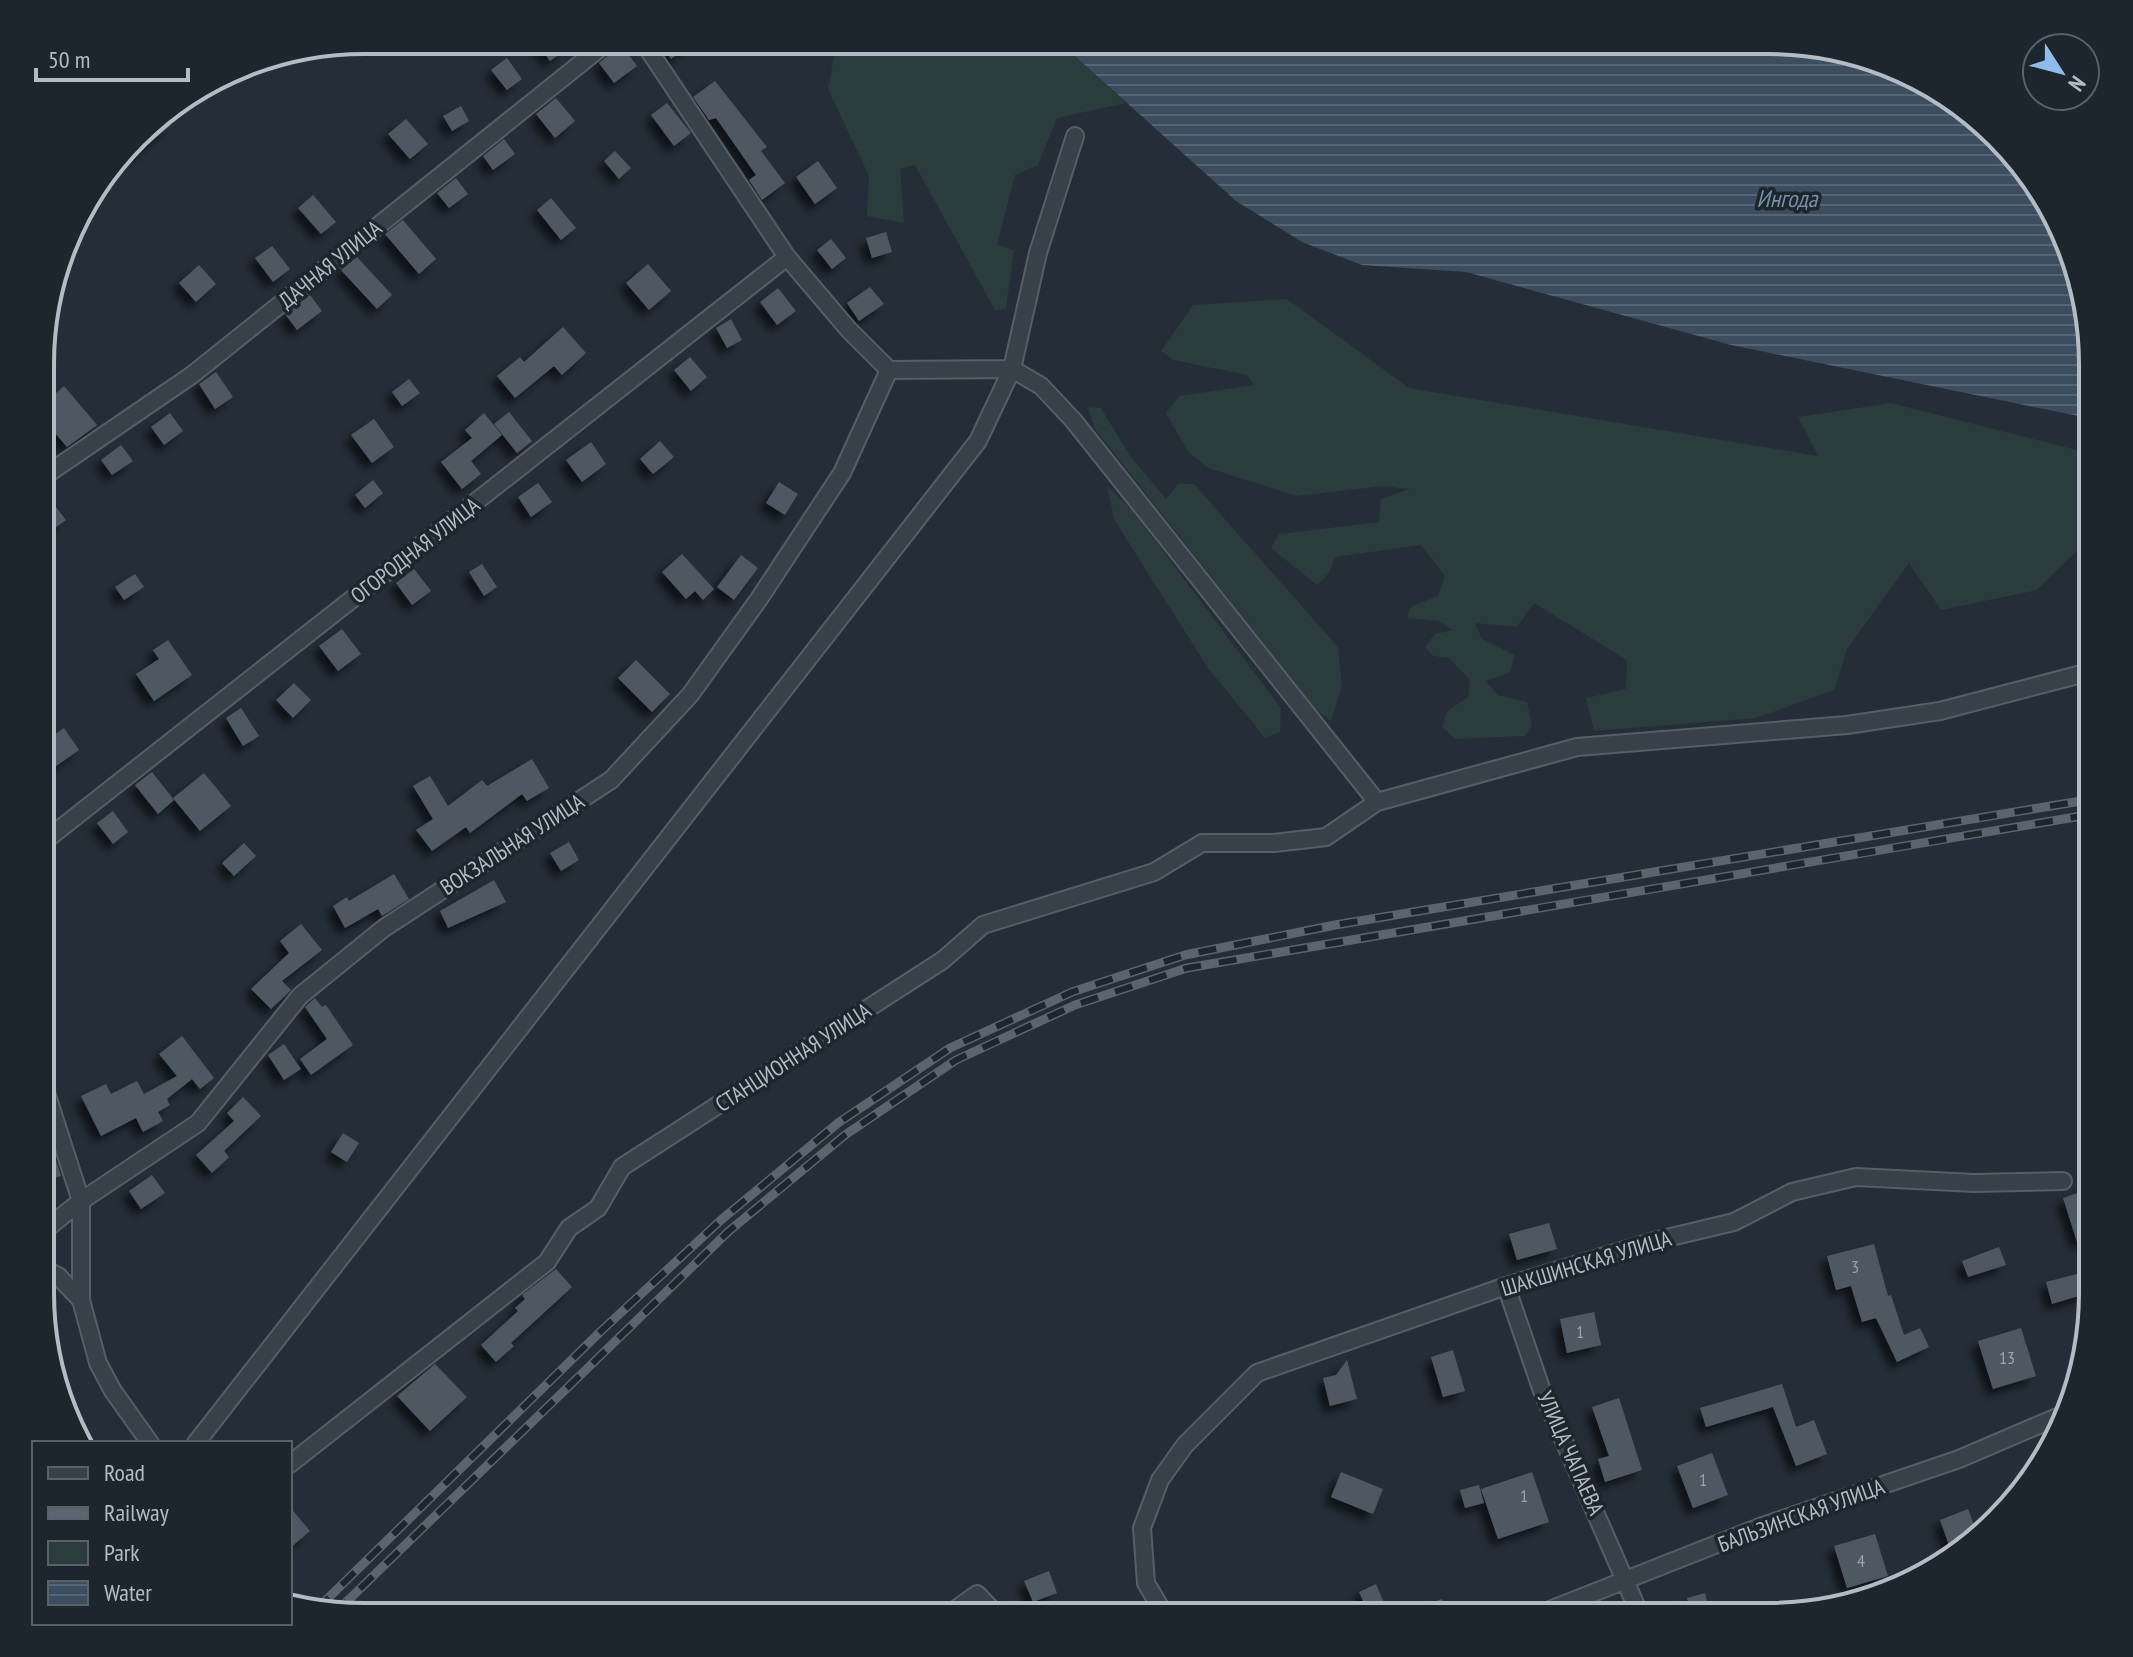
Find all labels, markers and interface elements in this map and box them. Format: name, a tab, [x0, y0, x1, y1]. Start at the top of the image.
scale bar	[36, 32, 188, 82]
north arrow	[2021, 32, 2101, 112]
text: 50 m	[48, 44, 90, 75]
text: N	[2062, 71, 2092, 97]
water label: Ингода	[1757, 183, 1819, 214]
street label: ДАЧНАЯ УЛИЦА	[273, 214, 388, 314]
street label: ОГОРОДНАЯ УЛИЦА	[345, 490, 486, 609]
street label: ВОКЗАЛЬНАЯ УЛИЦА	[435, 787, 590, 901]
street label: СТАНЦИОННАЯ УЛИЦА	[710, 996, 877, 1118]
street label: ШАКШИНСКАЯ УЛИЦА	[1497, 1224, 1675, 1302]
house number: 3	[1851, 1255, 1859, 1278]
house number: 1	[1576, 1320, 1584, 1343]
house number: 13	[1999, 1346, 2015, 1369]
street label: УЛИЦА ЧАПАЕВА	[1531, 1387, 1611, 1520]
legend	[32, 1441, 292, 1625]
text: Road	[104, 1457, 145, 1488]
house number: 1	[1699, 1468, 1707, 1491]
street label: БАЛЬЗИНСКАЯ УЛИЦА	[1714, 1472, 1889, 1558]
house number: 1	[1520, 1484, 1528, 1507]
text: Railway	[104, 1497, 169, 1528]
text: Park	[104, 1537, 140, 1568]
house number: 4	[1857, 1549, 1865, 1572]
text: Water	[104, 1577, 152, 1608]

